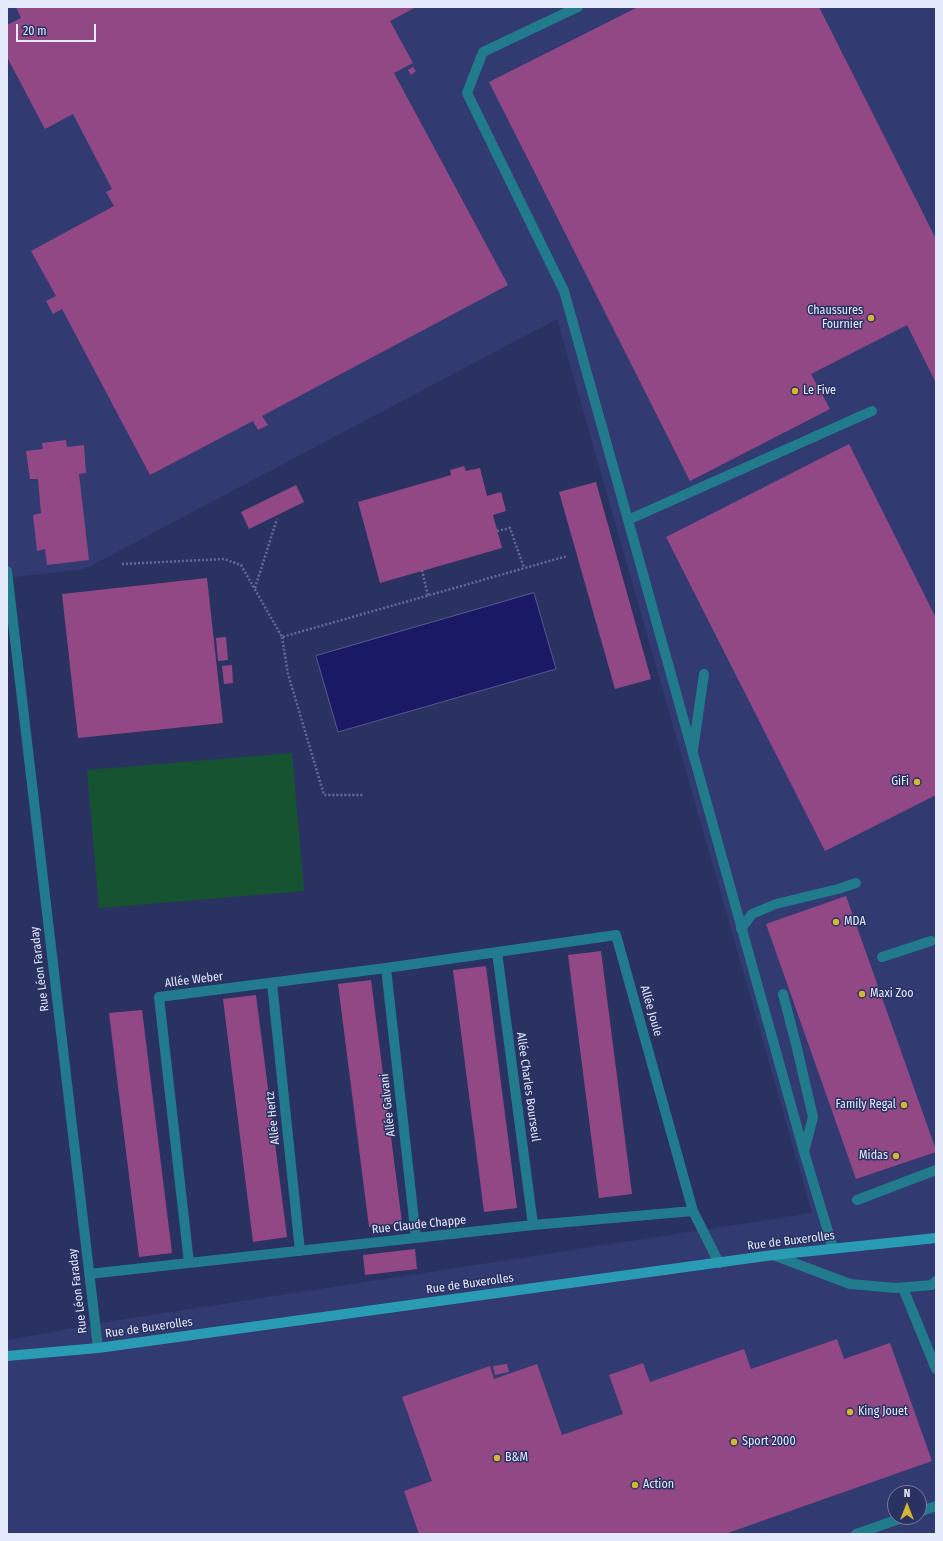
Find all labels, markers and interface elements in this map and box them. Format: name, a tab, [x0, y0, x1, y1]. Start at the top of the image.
scale bar	[18, 16, 98, 42]
text: 20 m	[23, 24, 47, 38]
place label: Chaussures Fournier	[807, 304, 863, 332]
marker: Chaussures Fournier	[866, 313, 876, 323]
place label: Le Five	[803, 384, 836, 398]
marker: Le Five	[790, 386, 800, 396]
place label: GiFi	[891, 775, 909, 789]
marker: GiFi	[912, 777, 922, 787]
place label: MDA	[844, 915, 866, 929]
marker: MDA	[831, 917, 841, 927]
street label: Rue Léon Faraday	[28, 926, 52, 1012]
street label: Allée Weber	[164, 969, 224, 991]
street label: Allée Joule	[637, 984, 665, 1038]
place label: Maxi Zoo	[870, 987, 914, 1001]
marker: Maxi Zoo	[857, 989, 867, 999]
street label: Allée Charles Bourseul	[513, 1031, 543, 1143]
street label: Allée Galvani	[378, 1073, 398, 1137]
street label: Allée Hertz	[263, 1091, 283, 1145]
place label: Family Regal	[835, 1098, 896, 1112]
marker: Family Regal	[899, 1100, 909, 1110]
place label: Midas	[859, 1149, 888, 1163]
marker: Midas	[891, 1151, 901, 1161]
street label: Rue Claude Chappe	[371, 1213, 467, 1237]
street label: Rue de Buxerolles	[746, 1228, 836, 1254]
street label: Rue Léon Faraday	[66, 1248, 90, 1334]
street label: Rue de Buxerolles	[425, 1271, 515, 1297]
street label: Rue de Buxerolles	[104, 1315, 194, 1341]
place label: King Jouet	[858, 1405, 908, 1419]
marker: King Jouet	[845, 1407, 855, 1417]
place label: Sport 2000	[742, 1435, 796, 1449]
marker: Sport 2000	[729, 1437, 739, 1447]
place label: B&M	[505, 1451, 528, 1465]
marker: B&M	[492, 1453, 502, 1463]
place label: Action	[643, 1478, 674, 1492]
marker: Action	[630, 1480, 640, 1490]
north arrow	[887, 1485, 927, 1525]
text: N	[904, 1487, 910, 1500]

